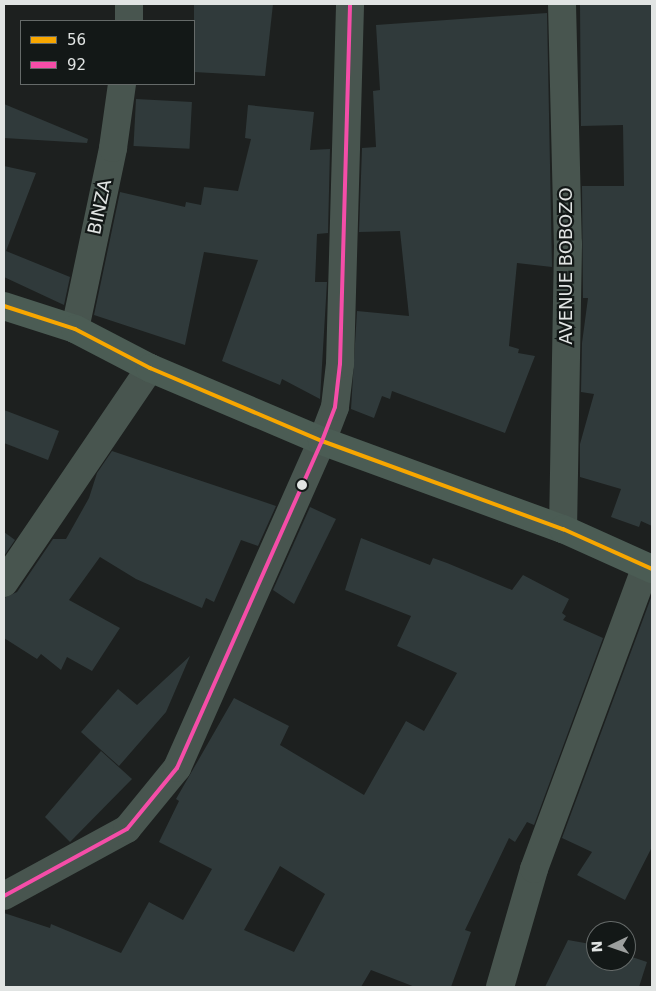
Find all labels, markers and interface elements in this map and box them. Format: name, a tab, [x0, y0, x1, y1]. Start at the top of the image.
legend	[20, 20, 195, 85]
text: 56	[67, 31, 86, 49]
text: 92	[67, 56, 86, 74]
street label: BINZA	[84, 177, 116, 237]
street label: AVENUE BOBOZO	[555, 187, 577, 345]
unlabelled marker	[297, 480, 307, 490]
north arrow	[586, 921, 636, 971]
text: N	[589, 940, 605, 953]

